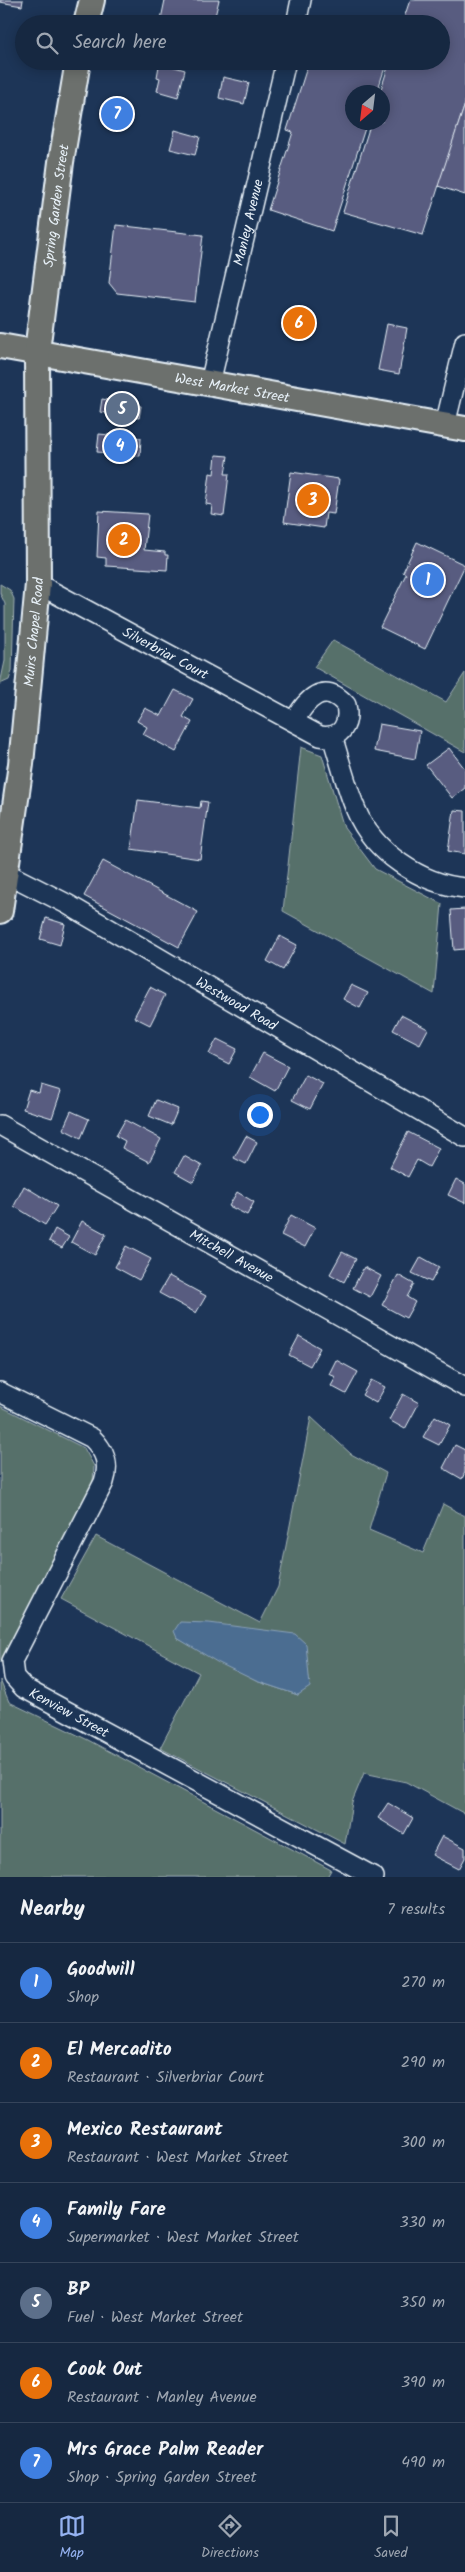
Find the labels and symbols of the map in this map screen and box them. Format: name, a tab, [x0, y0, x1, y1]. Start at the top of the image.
north arrow	[345, 85, 390, 130]
pin: 7	[101, 95, 133, 133]
street label: Spring Garden Street	[38, 142, 76, 268]
street label: Manley Avenue	[228, 176, 270, 268]
pin: 6	[283, 304, 315, 342]
street label: West Market Street	[173, 367, 292, 410]
pin: 5	[106, 390, 138, 428]
pin: 4	[104, 427, 136, 465]
pin: 3	[297, 481, 329, 519]
pin: 2	[108, 521, 140, 559]
pin: 1	[412, 561, 444, 599]
street label: Muirs Chapel Road	[18, 576, 50, 688]
street label: Silverbriar Court	[118, 622, 213, 686]
street label: Westwood Road	[191, 972, 282, 1037]
your location	[247, 1102, 273, 1128]
street label: Mitchell Avenue	[185, 1224, 278, 1289]
street label: Kenview Street	[25, 1683, 113, 1744]

